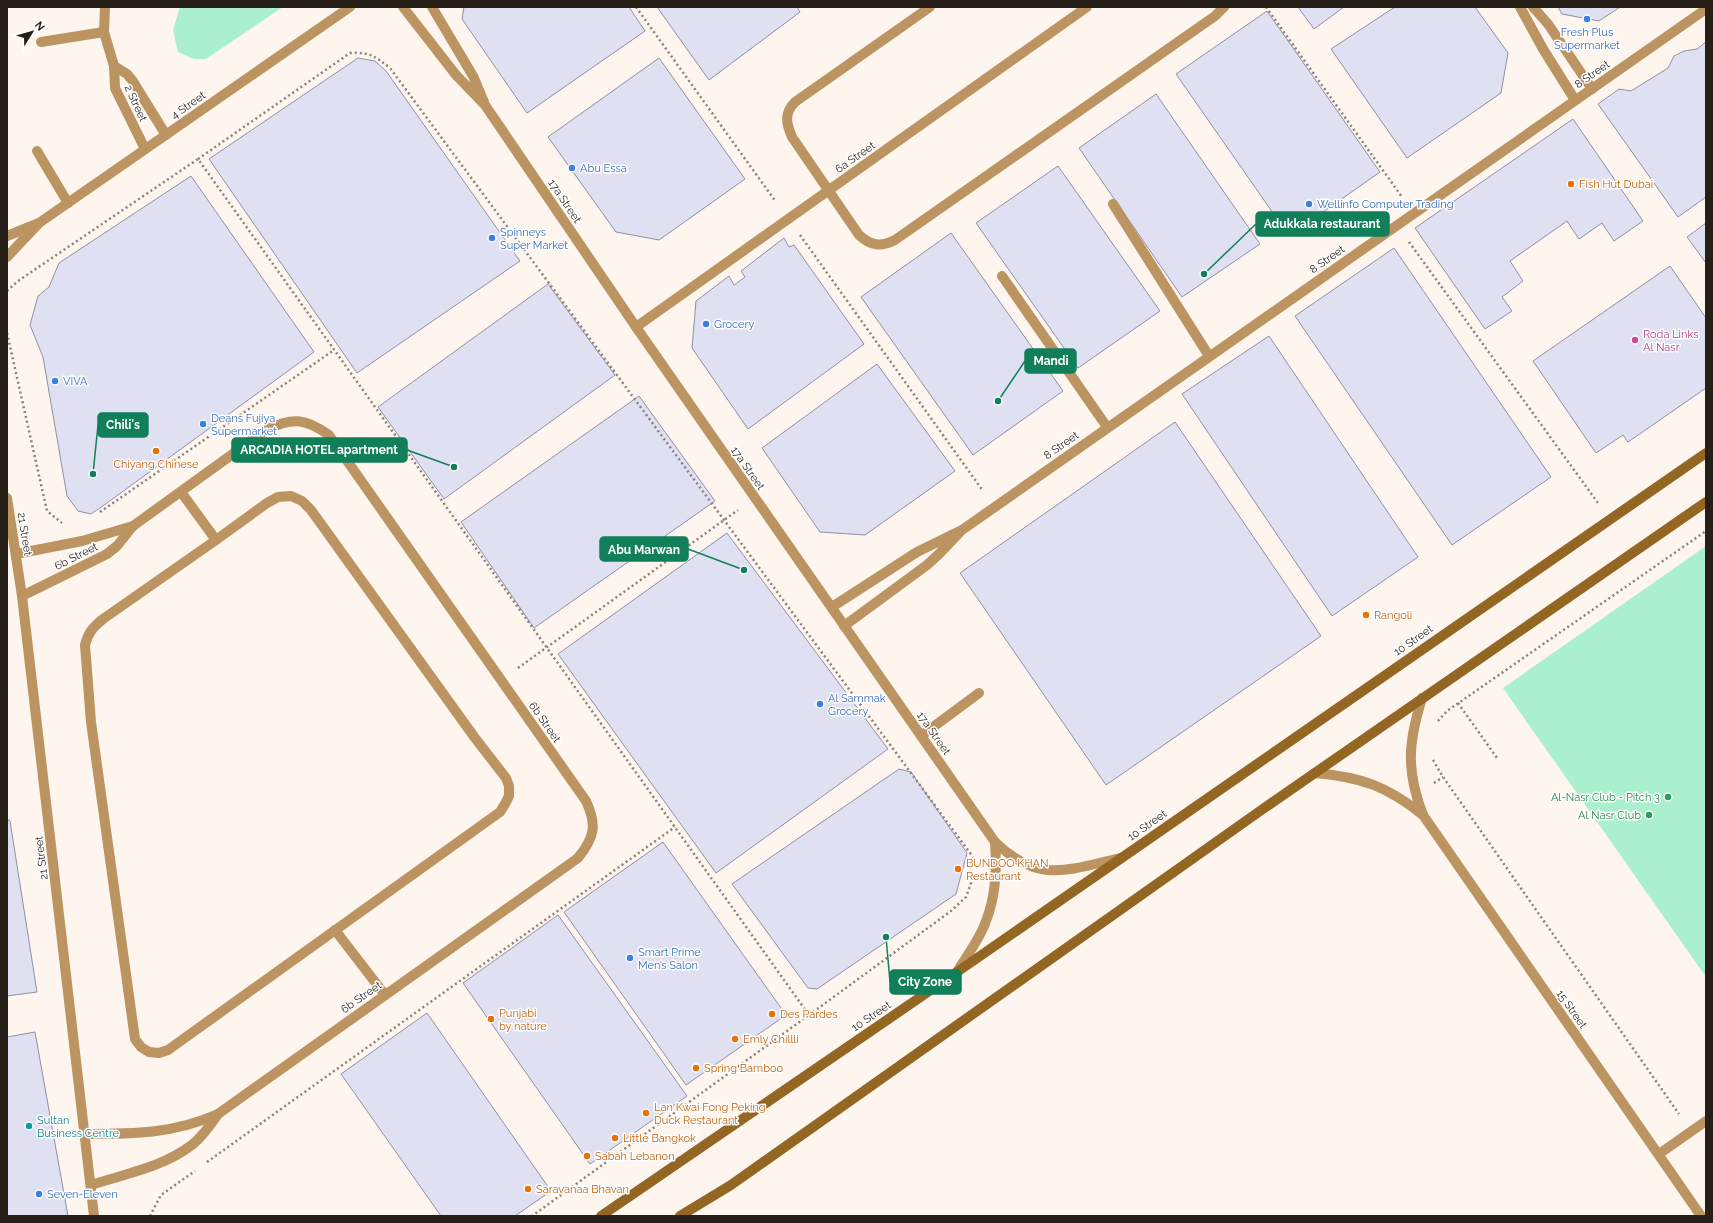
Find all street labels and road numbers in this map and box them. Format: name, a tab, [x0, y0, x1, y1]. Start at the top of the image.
street label: 8 Street	[1572, 57, 1613, 91]
street label: 2 Street	[121, 83, 150, 124]
street label: 4 Street	[168, 89, 208, 122]
street label: 6a Street	[833, 139, 878, 176]
street label: 17a Street	[545, 177, 584, 226]
street label: 8 Street	[1307, 242, 1348, 276]
street label: 8 Street	[1041, 428, 1082, 462]
street label: 17a Street	[728, 444, 767, 493]
street label: 21 Street	[15, 511, 34, 557]
street label: 6b Street	[52, 540, 100, 573]
street label: 10 Street	[1391, 622, 1436, 659]
street label: 6b Street	[526, 699, 563, 745]
street label: 17a Street	[914, 709, 953, 758]
street label: 10 Street	[1125, 807, 1170, 844]
street label: 21 Street	[32, 835, 51, 880]
street label: 6b Street	[338, 979, 384, 1016]
street label: 15 Street	[1554, 988, 1590, 1031]
street label: 10 Street	[849, 998, 894, 1034]

